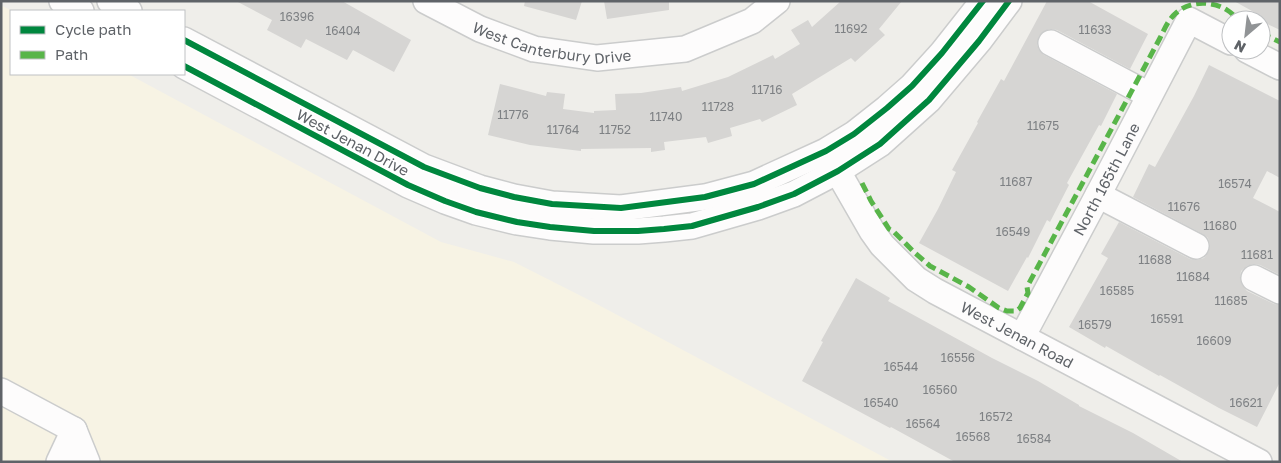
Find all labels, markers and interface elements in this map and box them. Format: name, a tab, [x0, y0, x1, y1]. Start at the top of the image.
house number: 16396	[280, 9, 314, 24]
legend	[10, 10, 185, 75]
north arrow	[1221, 10, 1271, 60]
street label: West Canterbury Drive	[470, 18, 632, 67]
text: Cycle path	[55, 20, 131, 38]
house number: 11692	[834, 21, 868, 36]
house number: 11633	[1079, 22, 1111, 37]
house number: 16404	[325, 23, 361, 38]
text: N	[1231, 37, 1248, 57]
text: Path	[55, 45, 88, 63]
house number: 11716	[751, 82, 783, 97]
house number: 11728	[702, 99, 734, 114]
street label: West Jenan Drive	[294, 105, 413, 179]
house number: 11776	[497, 107, 529, 122]
house number: 11740	[650, 109, 682, 124]
house number: 11675	[1027, 118, 1059, 133]
street label: North 165th Lane	[1069, 119, 1143, 238]
house number: 11764	[547, 122, 579, 137]
house number: 11752	[599, 122, 631, 137]
house number: 11687	[1000, 174, 1032, 189]
house number: 16574	[1218, 176, 1252, 191]
house number: 11676	[1168, 199, 1200, 214]
house number: 11680	[1203, 218, 1237, 233]
house number: 16549	[996, 224, 1030, 239]
house number: 11681	[1241, 247, 1273, 262]
house number: 11688	[1138, 252, 1172, 267]
house number: 11684	[1176, 269, 1210, 284]
house number: 16585	[1100, 283, 1134, 298]
house number: 11685	[1214, 293, 1248, 308]
street label: West Jenan Road	[958, 297, 1077, 372]
house number: 16591	[1150, 311, 1184, 326]
house number: 16579	[1078, 317, 1112, 332]
house number: 16609	[1196, 333, 1232, 348]
house number: 16556	[941, 350, 975, 365]
house number: 16544	[884, 359, 918, 374]
house number: 16560	[923, 382, 957, 397]
house number: 16540	[864, 395, 898, 410]
house number: 16621	[1229, 395, 1263, 410]
house number: 16572	[979, 409, 1013, 424]
house number: 16564	[906, 416, 940, 431]
house number: 16568	[956, 429, 990, 444]
house number: 16584	[1017, 431, 1051, 446]

